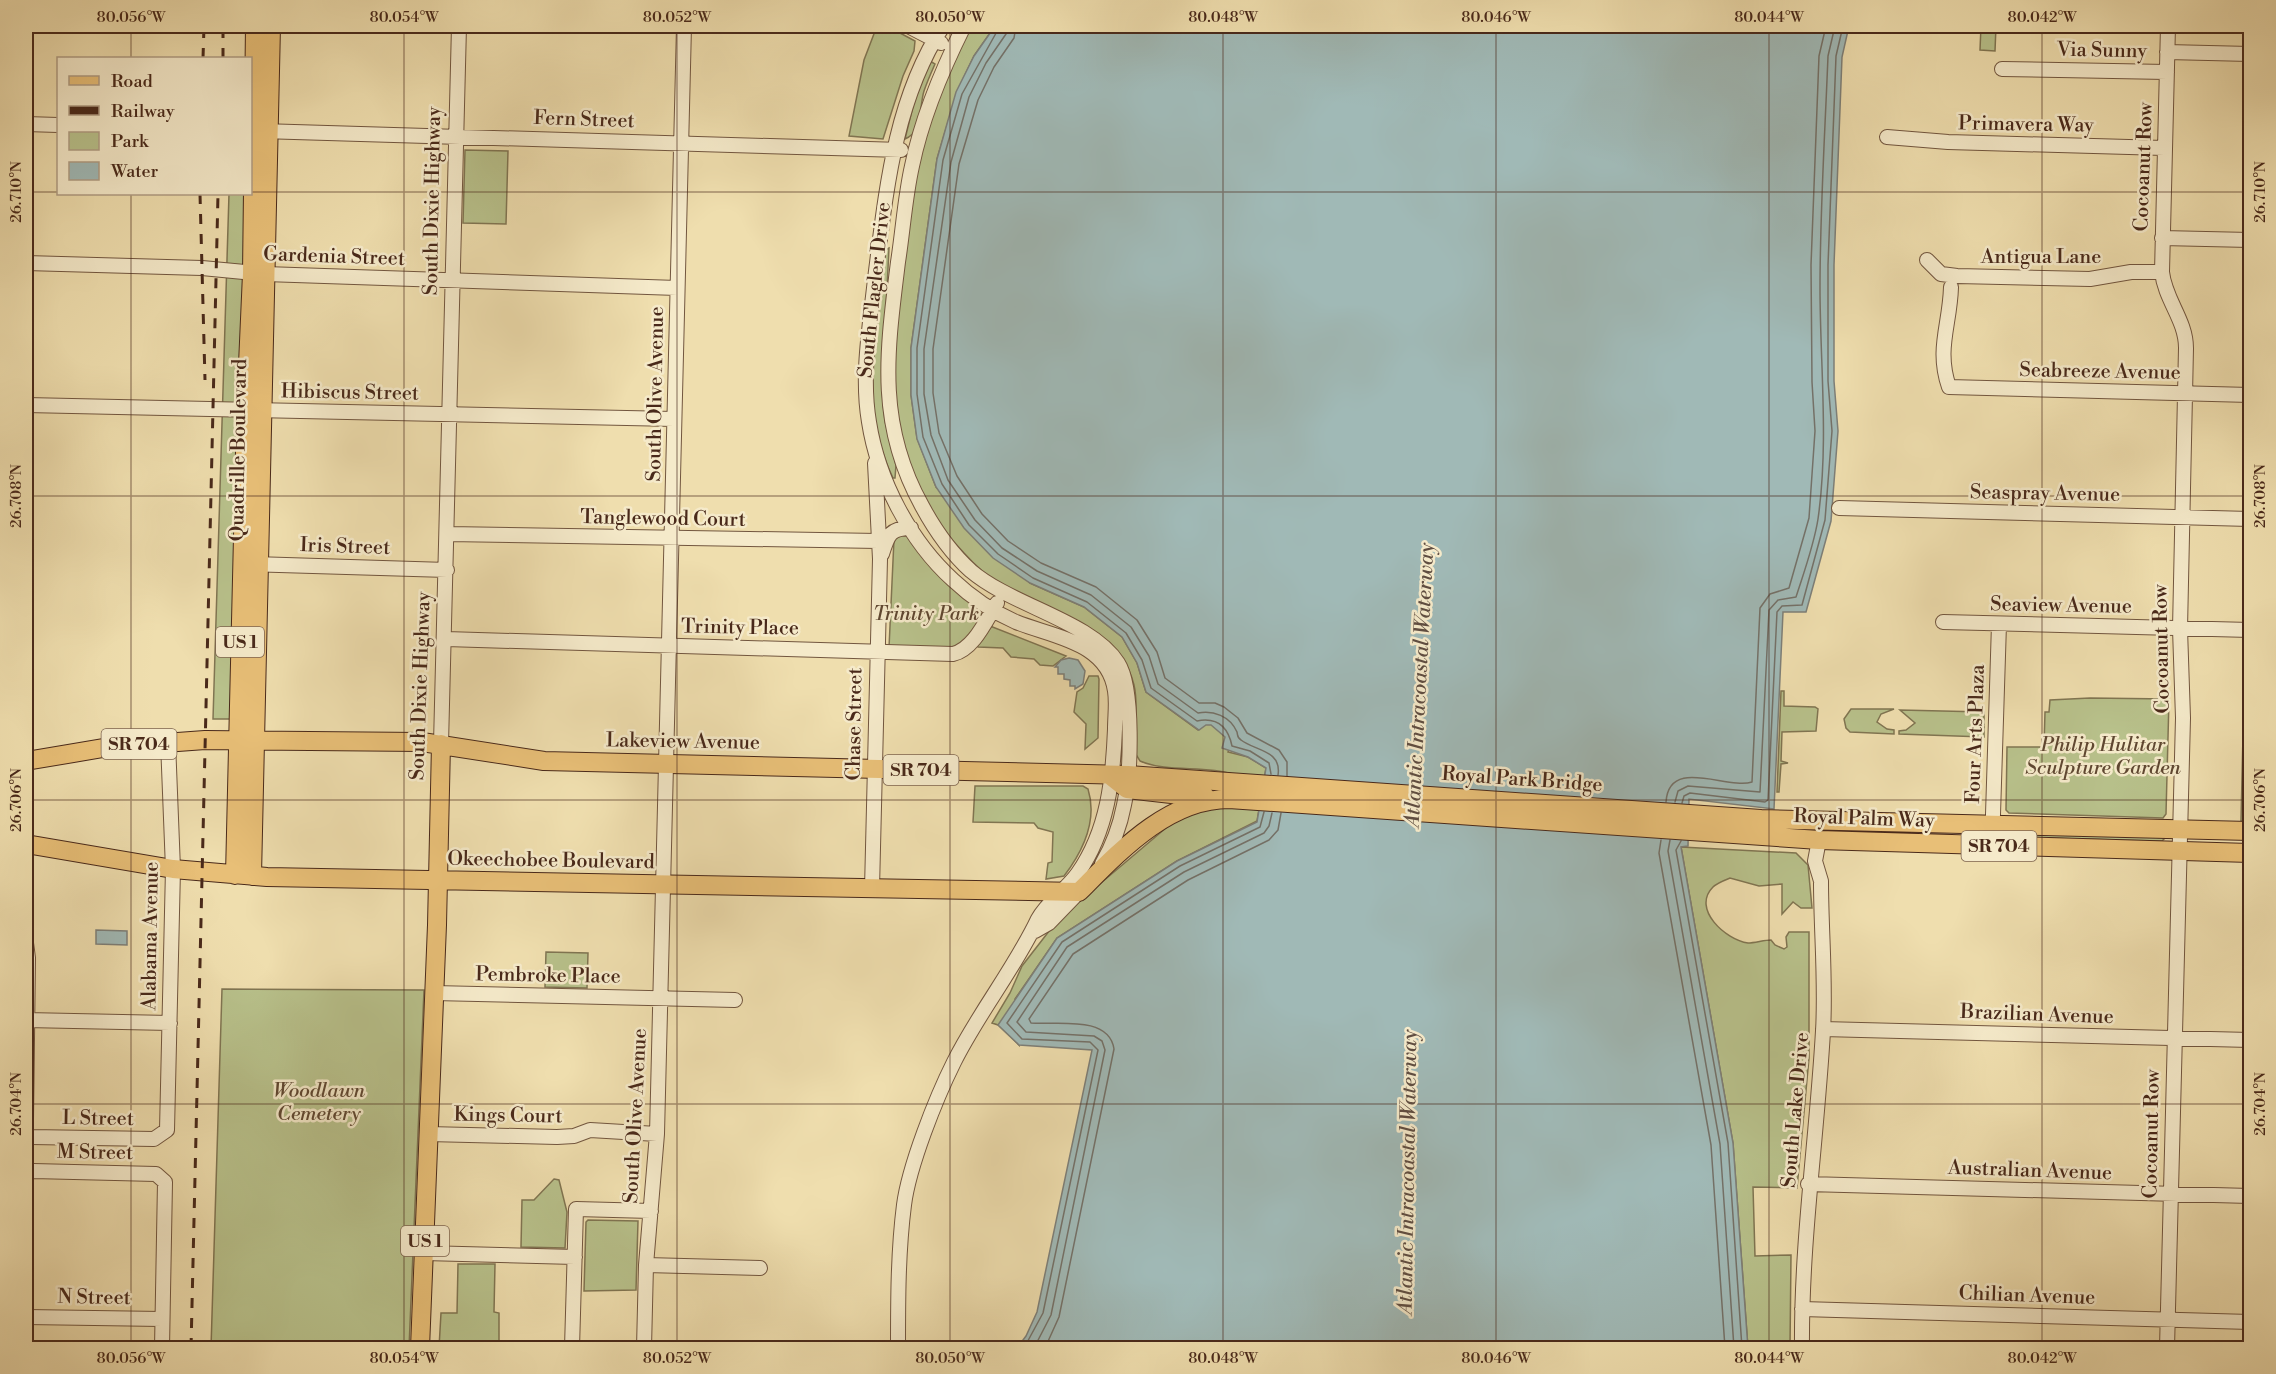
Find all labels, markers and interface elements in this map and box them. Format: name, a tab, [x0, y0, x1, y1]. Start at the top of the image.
text: 80.056°W	[97, 8, 166, 27]
text: 80.054°W	[369, 8, 439, 27]
text: 80.052°W	[643, 8, 712, 27]
text: 80.050°W	[915, 8, 985, 27]
text: 80.048°W	[1188, 8, 1258, 27]
text: 80.046°W	[1461, 8, 1531, 27]
text: 80.044°W	[1734, 8, 1804, 27]
text: 80.042°W	[2007, 8, 2077, 27]
street label: Via Sunny	[2056, 38, 2148, 64]
legend	[57, 57, 252, 195]
text: Road	[111, 70, 154, 93]
text: Railway	[111, 100, 175, 123]
street label: Cocoanut Row	[2129, 101, 2159, 232]
street label: South Dixie Highway	[419, 106, 447, 296]
street label: Fern Street	[533, 106, 635, 134]
street label: Primavera Way	[1958, 111, 2094, 139]
text: Park	[111, 130, 150, 153]
text: Water	[110, 160, 159, 183]
text: 26.710°N	[7, 161, 26, 223]
text: 26.710°N	[2251, 161, 2270, 223]
street label: South Flagler Drive	[853, 201, 897, 379]
street label: Gardenia Street	[263, 242, 405, 272]
street label: Antigua Lane	[1980, 245, 2101, 270]
street label: South Olive Avenue	[642, 306, 670, 482]
street label: Quadrille Boulevard	[225, 358, 253, 542]
street label: Seabreeze Avenue	[2019, 358, 2181, 386]
street label: Hibiscus Street	[281, 379, 419, 407]
text: 26.708°N	[7, 464, 26, 528]
text: 26.708°N	[2251, 464, 2270, 528]
street label: Seaspray Avenue	[1970, 480, 2120, 508]
street label: Tanglewood Court	[580, 505, 746, 533]
street label: Iris Street	[299, 533, 391, 561]
water label: Atlantic Intracoastal Waterway	[1399, 541, 1440, 830]
street label: Cocoanut Row	[2148, 583, 2176, 714]
street label: South Dixie Highway	[405, 591, 437, 781]
street label: Seaview Avenue	[1990, 592, 2132, 620]
park label: Trinity Park	[873, 602, 979, 627]
street label: Trinity Place	[681, 614, 799, 642]
road number: US 1	[216, 627, 264, 657]
street label: Four Arts Plaza	[1961, 663, 1991, 804]
street label: Chase Street	[842, 667, 868, 781]
street label: Lakeview Avenue	[606, 728, 760, 756]
road number: SR 704	[102, 729, 176, 759]
park label: Philip Hulitar Sculpture Garden	[2025, 733, 2182, 781]
road number: SR 704	[884, 755, 958, 785]
street label: Royal Park Bridge	[1441, 762, 1603, 798]
text: 26.706°N	[7, 768, 26, 832]
text: 26.706°N	[2251, 768, 2270, 832]
street label: Royal Palm Way	[1793, 804, 1935, 834]
road number: SR 704	[1962, 831, 2036, 861]
street label: Okeechobee Boulevard	[447, 847, 656, 875]
street label: Alabama Avenue	[137, 861, 165, 1012]
street label: Pembroke Place	[475, 962, 621, 990]
street label: Brazilian Avenue	[1959, 1000, 2114, 1030]
street label: South Olive Avenue	[619, 1028, 653, 1204]
water label: Atlantic Intracoastal Waterway	[1392, 1029, 1423, 1317]
street label: South Lake Drive	[1777, 1031, 1815, 1189]
street label: Cocoanut Row	[2138, 1068, 2166, 1199]
text: 26.704°N	[7, 1072, 26, 1136]
text: 26.704°N	[2251, 1072, 2270, 1136]
park label: Woodlawn Cemetery	[273, 1079, 366, 1127]
street label: Kings Court	[453, 1103, 563, 1129]
street label: L Street	[62, 1106, 134, 1132]
street label: M Street	[57, 1140, 133, 1166]
street label: Australian Avenue	[1946, 1156, 2113, 1186]
road number: US 1	[401, 1226, 449, 1256]
street label: Chilian Avenue	[1958, 1281, 2096, 1311]
street label: N Street	[57, 1285, 131, 1311]
text: 80.056°W	[97, 1349, 166, 1368]
text: 80.054°W	[369, 1349, 439, 1368]
text: 80.052°W	[643, 1349, 712, 1368]
text: 80.050°W	[915, 1349, 985, 1368]
text: 80.048°W	[1188, 1349, 1258, 1368]
text: 80.046°W	[1461, 1349, 1531, 1368]
text: 80.044°W	[1734, 1349, 1804, 1368]
text: 80.042°W	[2007, 1349, 2077, 1368]

